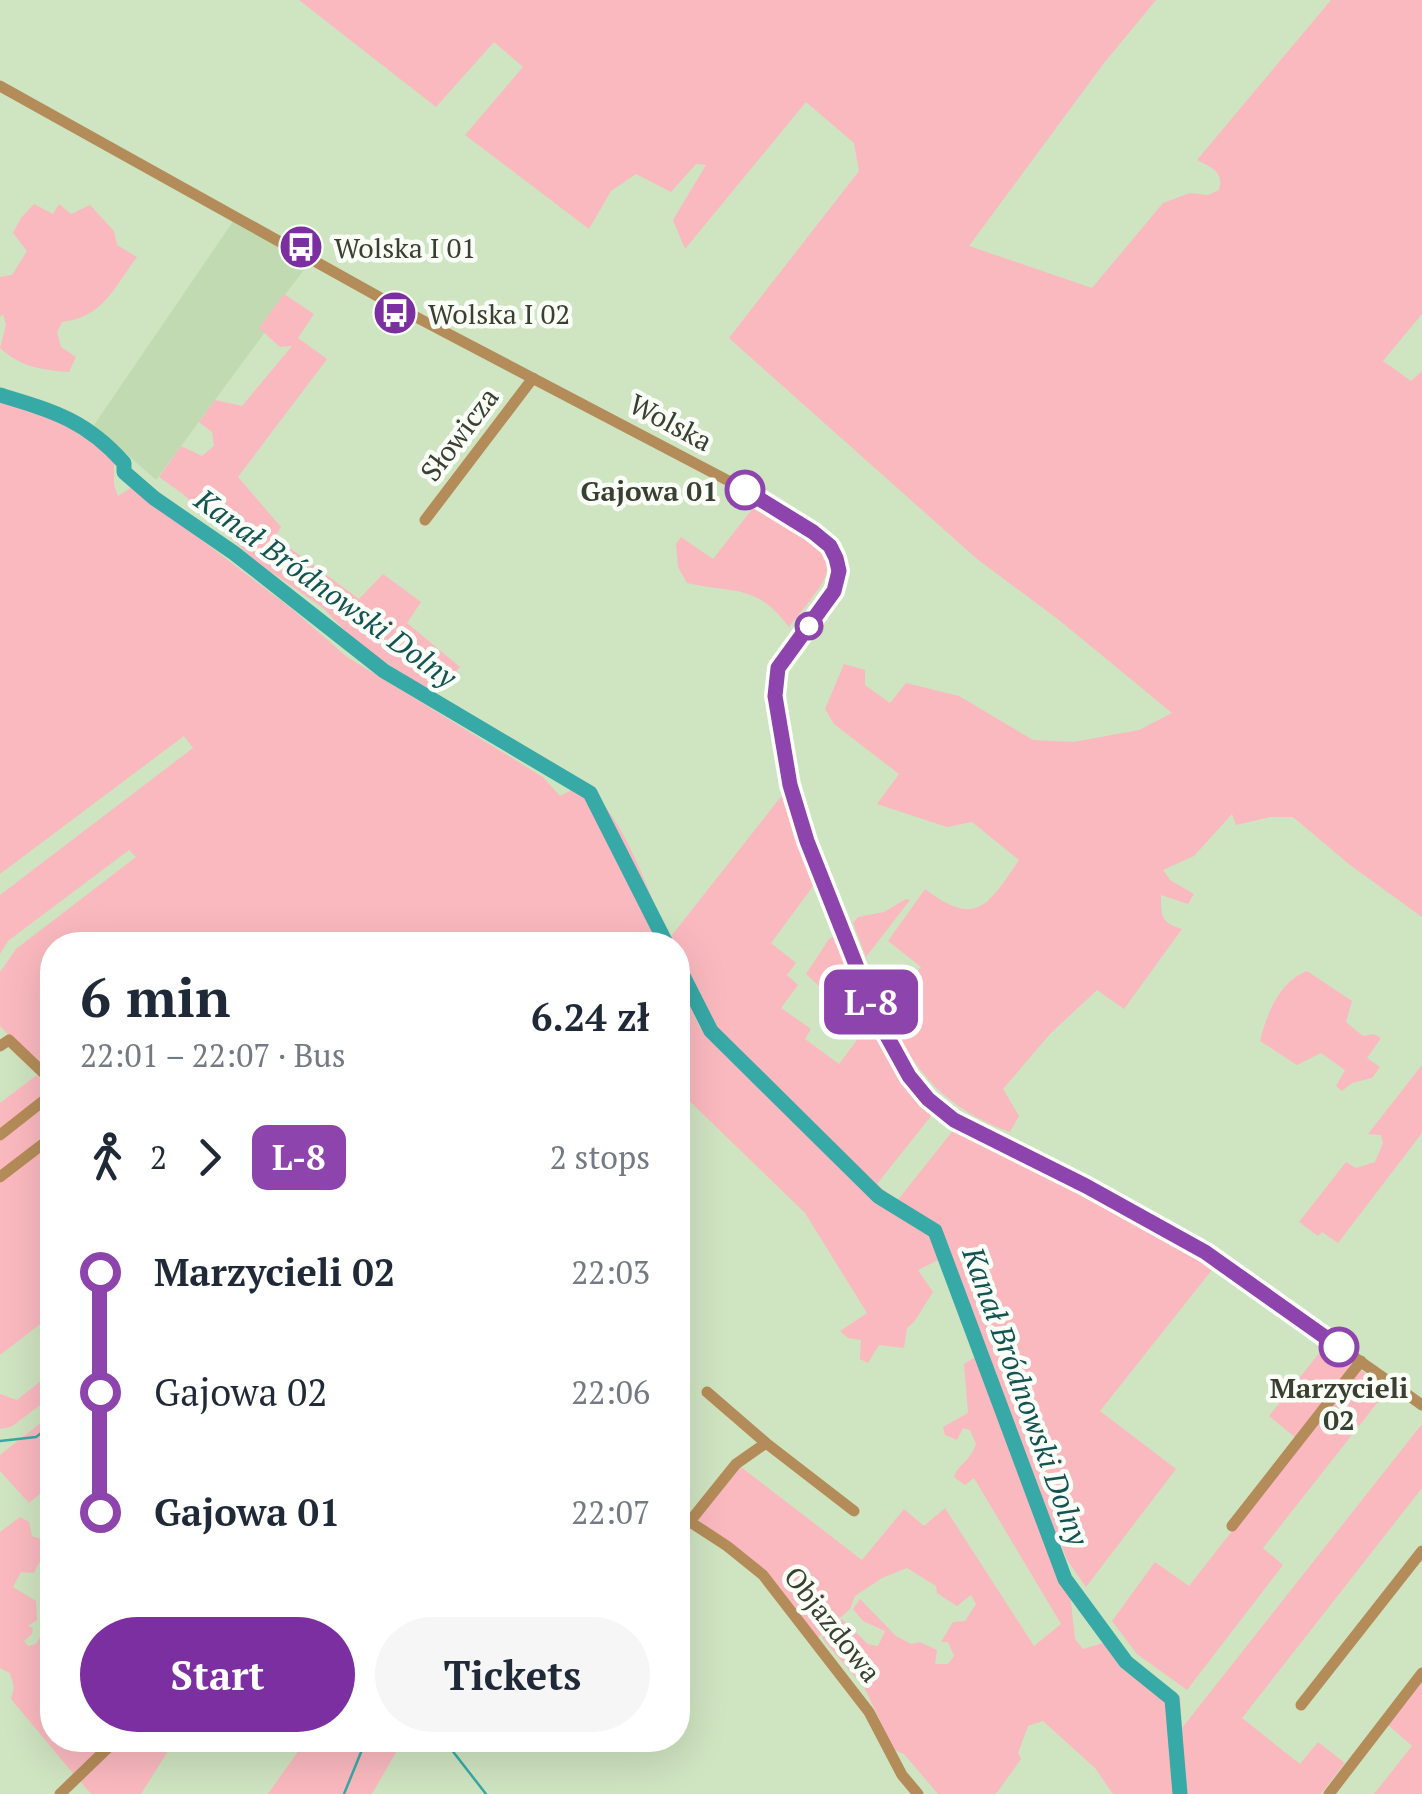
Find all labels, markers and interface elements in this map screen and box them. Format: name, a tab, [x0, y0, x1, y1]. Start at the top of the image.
bus stop icon: Wolska I 01	[278, 224, 324, 270]
place label: Wolska I 01	[334, 229, 476, 266]
bus stop icon: Wolska I 02	[372, 290, 418, 336]
place label: Wolska I 02	[428, 295, 570, 332]
street label: Słowicza	[412, 380, 506, 488]
street label: Wolska	[623, 385, 719, 459]
marker: Gajowa 01	[726, 471, 764, 509]
place label: Gajowa 01	[581, 472, 718, 509]
water label: Kanał Bródnowski Dolny	[186, 479, 466, 697]
unlabelled marker	[796, 613, 822, 639]
text: 6 min	[80, 960, 230, 1033]
line badge: L-8	[814, 970, 928, 1034]
text: L-8	[844, 979, 898, 1025]
text: 6.24 zł	[531, 992, 650, 1042]
text: 22:01 – 22:07 · Bus	[80, 1034, 346, 1076]
icon: walk	[80, 1130, 135, 1185]
icon: forward	[182, 1130, 237, 1185]
text: L-8	[272, 1134, 326, 1180]
text: 2	[150, 1136, 167, 1178]
text: 2 stops	[550, 1136, 650, 1178]
water label: Kanał Bródnowski Dolny	[953, 1241, 1099, 1552]
text: Marzycieli 02	[154, 1247, 395, 1297]
text: 22:03	[571, 1251, 650, 1293]
marker: Marzycieli 02	[1320, 1328, 1358, 1366]
text: Gajowa 02	[154, 1367, 327, 1417]
place label: Marzycieli 02	[1270, 1369, 1408, 1438]
text: 22:06	[571, 1371, 650, 1413]
text: Gajowa 01	[154, 1487, 341, 1537]
text: 22:07	[571, 1491, 650, 1533]
street label: Objazdowa	[776, 1559, 890, 1689]
button: Start	[80, 1617, 355, 1732]
button: Tickets	[375, 1617, 650, 1732]

